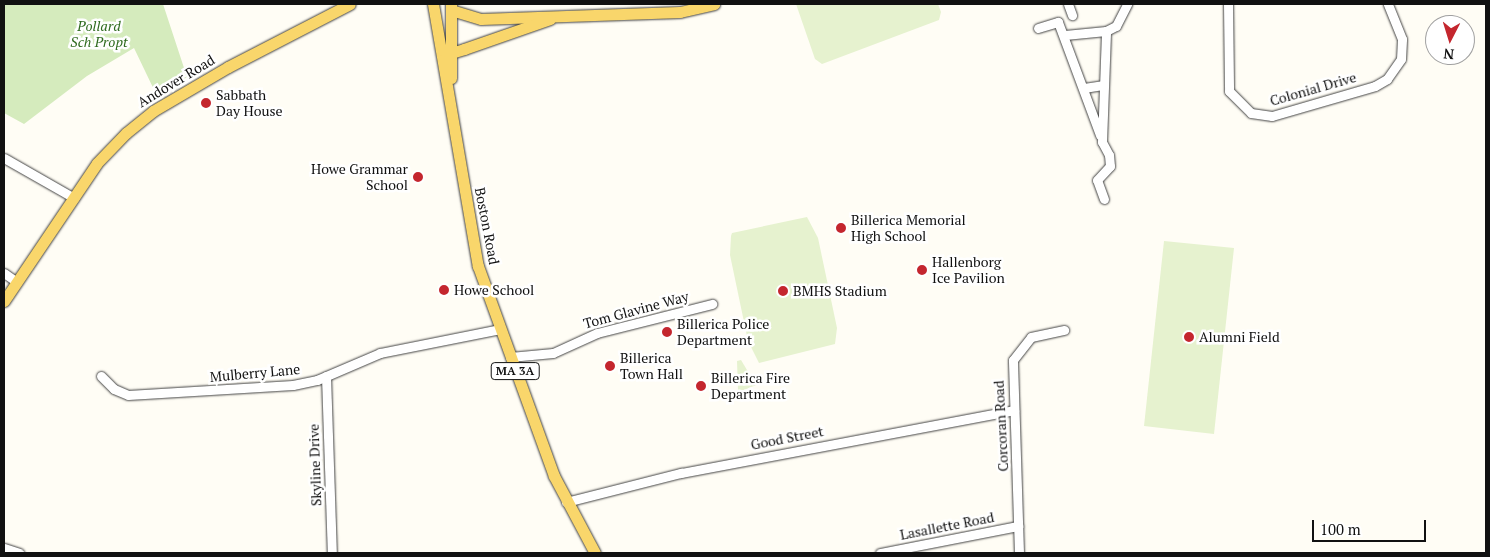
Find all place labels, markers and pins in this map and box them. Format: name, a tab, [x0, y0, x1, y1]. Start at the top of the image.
place label: Sabbath Day House	[216, 87, 283, 120]
marker: Sabbath Day House	[200, 97, 212, 109]
place label: Howe Grammar School	[311, 161, 408, 193]
marker: Howe Grammar School	[412, 171, 424, 183]
place label: Billerica Memorial High School	[851, 212, 966, 244]
marker: Billerica Memorial High School	[835, 222, 847, 234]
place label: Hallenborg Ice Pavilion	[932, 254, 1005, 286]
marker: Hallenborg Ice Pavilion	[916, 264, 928, 276]
place label: Howe School	[454, 282, 534, 298]
place label: BMHS Stadium	[793, 283, 887, 299]
marker: Howe School	[438, 284, 450, 296]
marker: BMHS Stadium	[777, 285, 789, 297]
place label: Billerica Police Department	[677, 316, 769, 348]
marker: Billerica Police Department	[661, 326, 673, 338]
place label: Alumni Field	[1199, 329, 1280, 345]
marker: Alumni Field	[1183, 331, 1195, 343]
place label: Billerica Town Hall	[620, 350, 683, 382]
marker: Billerica Town Hall	[604, 360, 616, 372]
place label: Billerica Fire Department	[711, 370, 790, 402]
marker: Billerica Fire Department	[695, 380, 707, 392]

